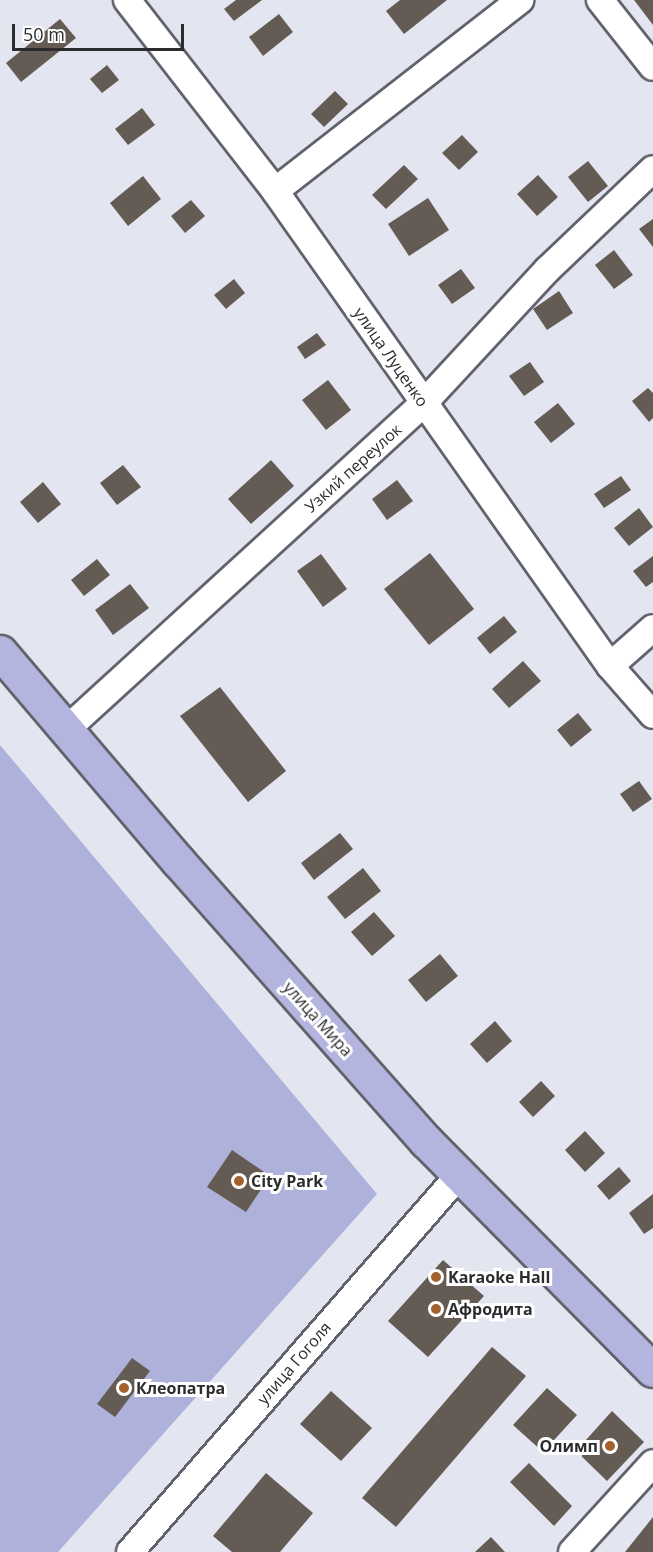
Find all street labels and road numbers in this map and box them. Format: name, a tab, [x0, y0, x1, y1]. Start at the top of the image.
street label: улица Луценко	[350, 304, 432, 410]
street label: Узкий переулок	[301, 420, 405, 516]
street label: улица Мира	[280, 978, 356, 1060]
street label: улица Гоголя	[253, 1318, 335, 1408]

